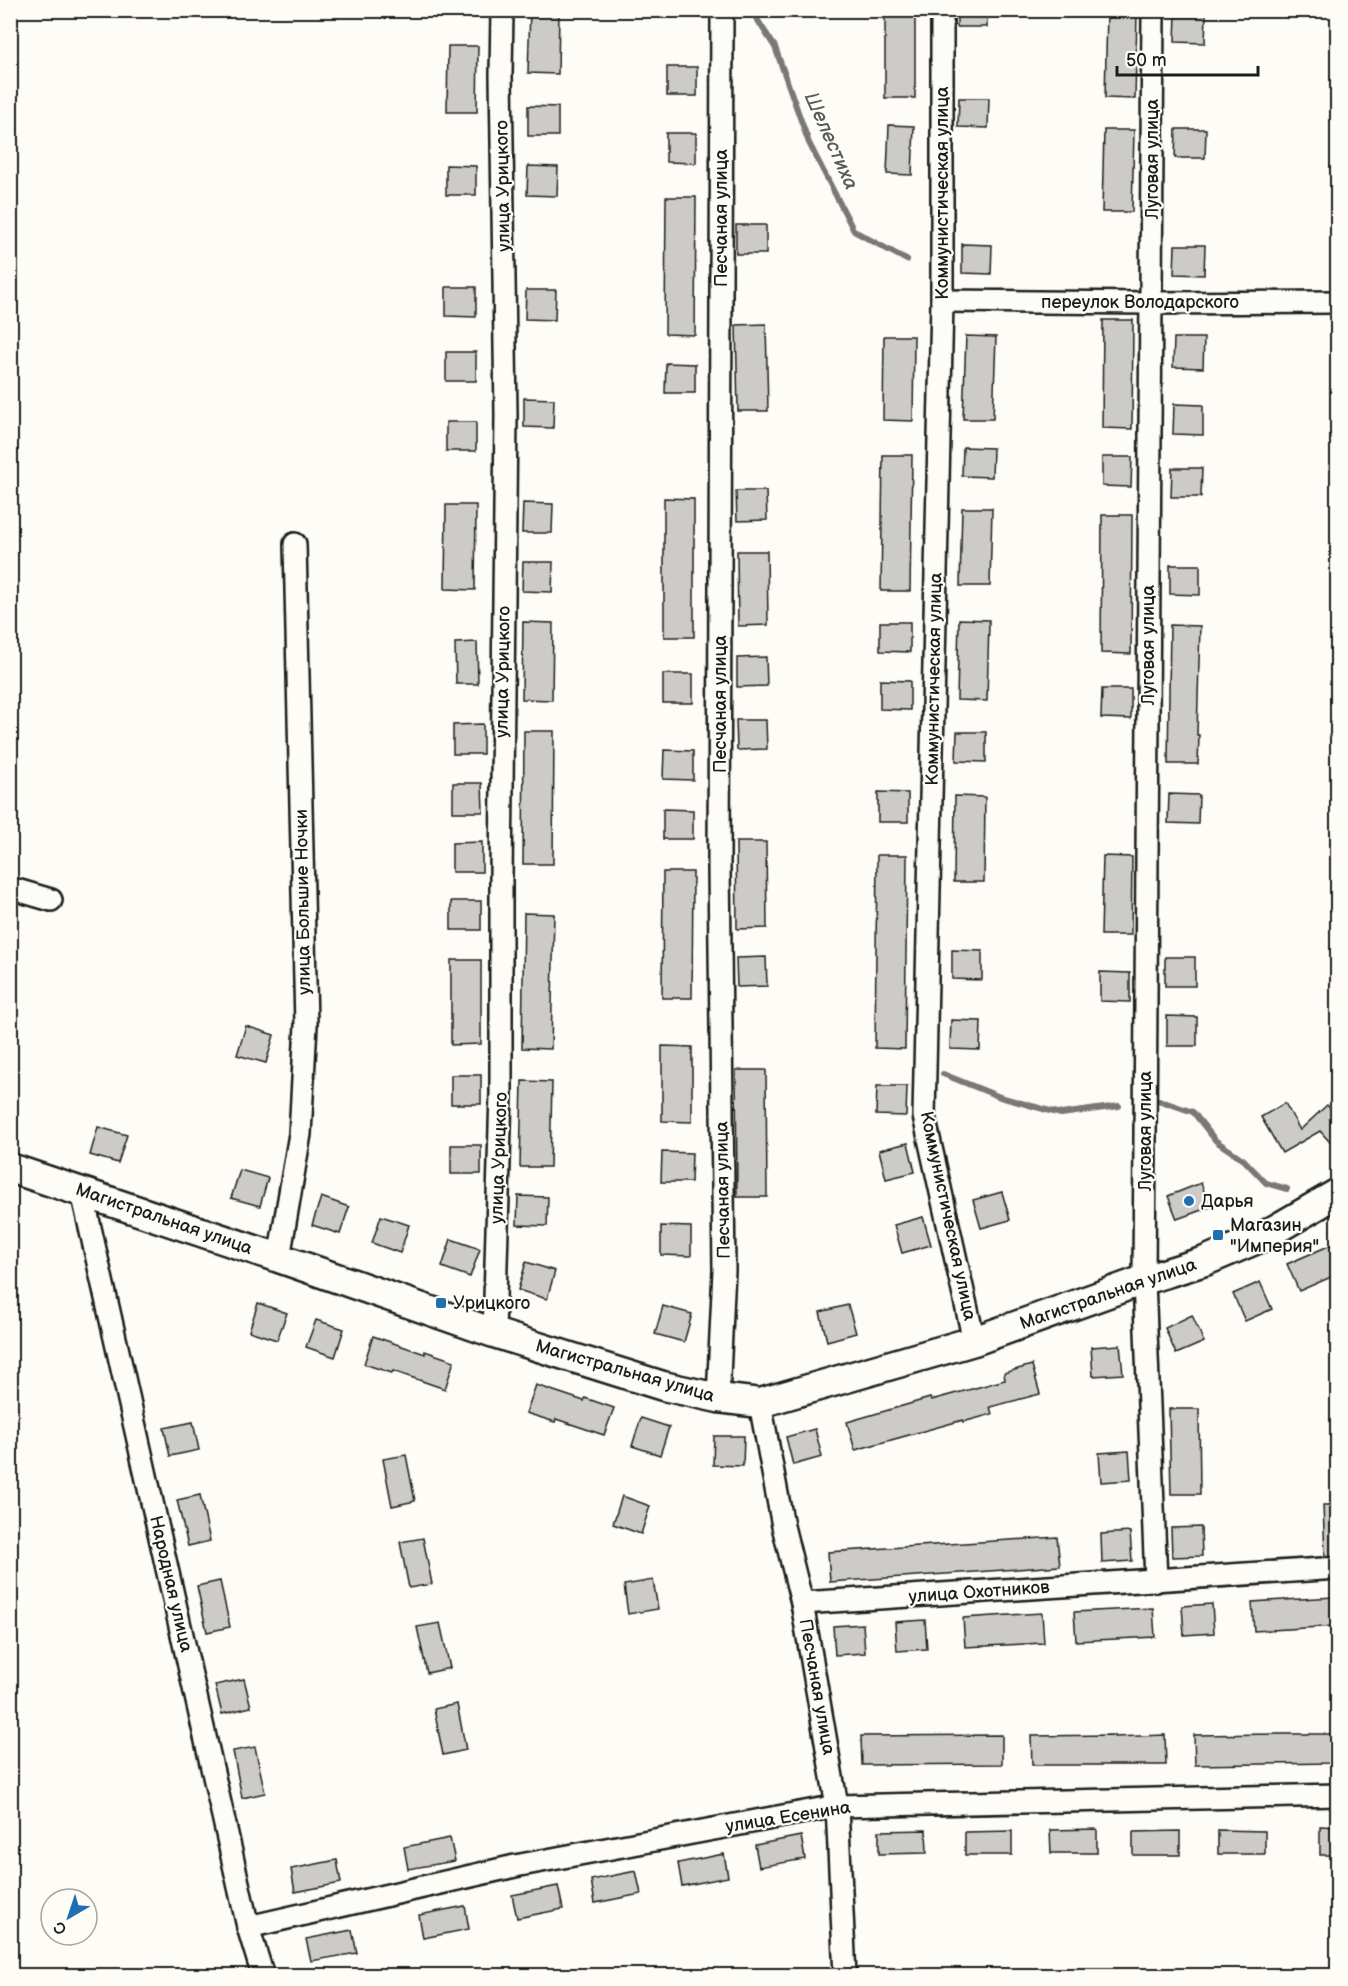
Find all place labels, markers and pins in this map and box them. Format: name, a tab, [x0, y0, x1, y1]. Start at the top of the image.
place label: Дарья	[1201, 1191, 1253, 1212]
marker: Дарья	[1182, 1194, 1196, 1208]
place label: Магазин "Империя"	[1230, 1215, 1319, 1257]
marker: Магазин "Империя"	[1211, 1228, 1225, 1242]
place label: Урицкого	[453, 1293, 530, 1314]
marker: Урицкого	[434, 1296, 448, 1310]

